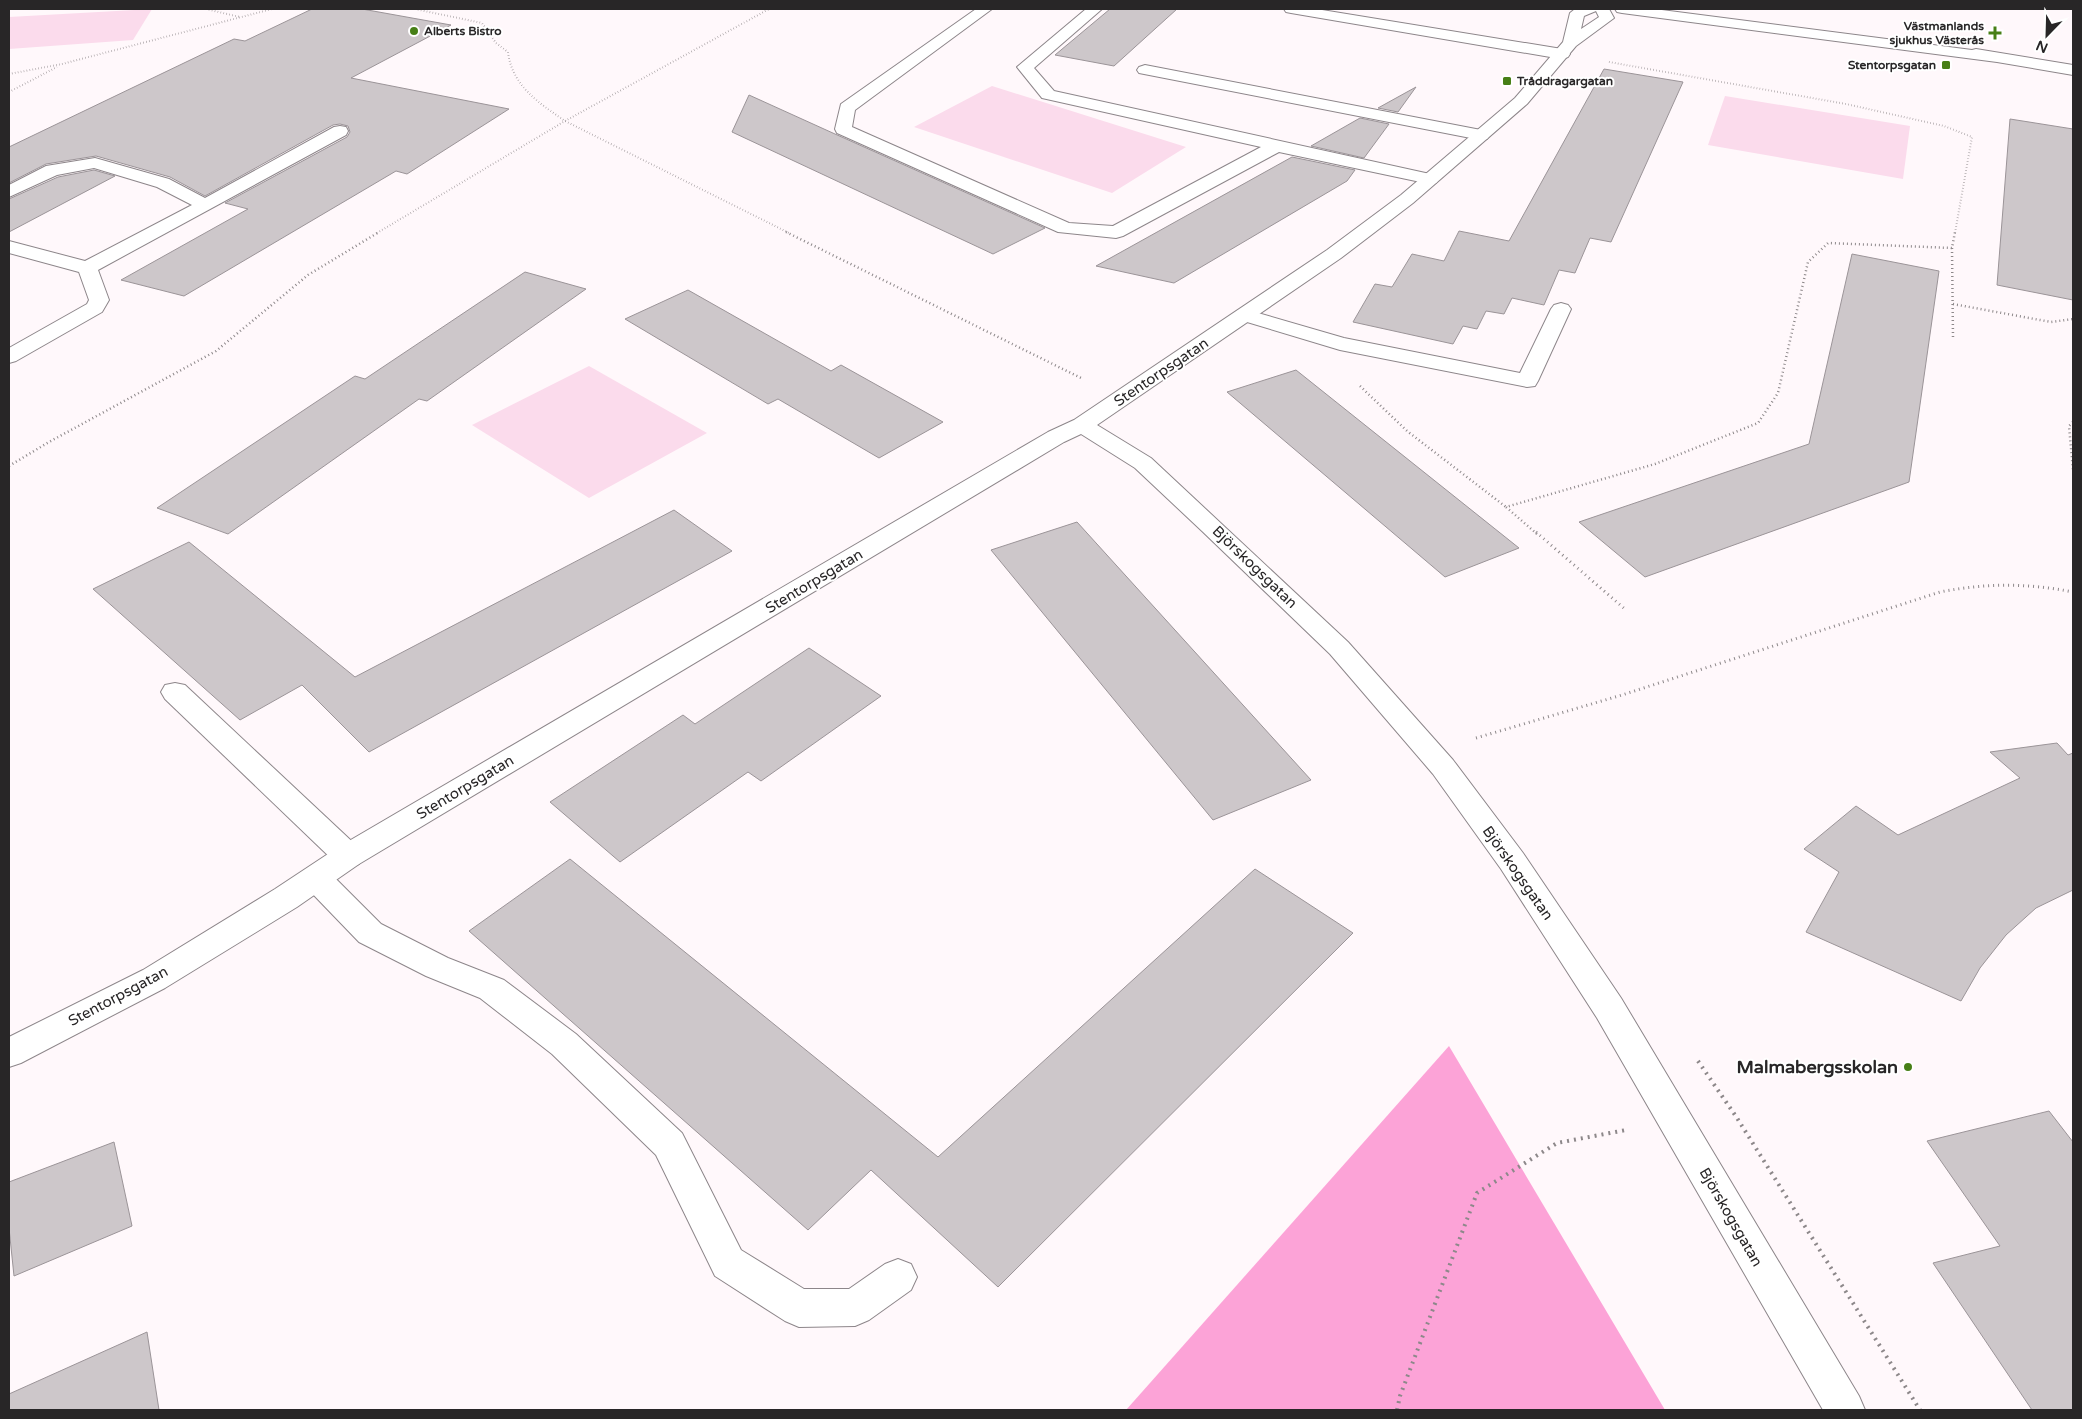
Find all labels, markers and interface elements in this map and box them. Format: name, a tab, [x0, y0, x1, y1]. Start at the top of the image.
north arrow	[2022, 10, 2072, 60]
place label: Västmanlands sjukhus Västerås	[1889, 19, 1984, 48]
place label: Alberts Bistro	[424, 24, 502, 38]
marker: Alberts Bistro	[408, 25, 420, 37]
marker: Västmanlands sjukhus Västerås	[1988, 26, 2002, 40]
text: N	[2034, 36, 2051, 57]
place label: Stentorpsgatan	[1848, 58, 1936, 73]
marker: Stentorpsgatan	[1940, 59, 1952, 71]
place label: Tråddragargatan	[1516, 74, 1613, 89]
marker: Tråddragargatan	[1501, 75, 1513, 87]
street label: Stentorpsgatan	[1110, 334, 1212, 410]
street label: Björskogsgatan	[1209, 522, 1301, 612]
street label: Stentorpsgatan	[762, 545, 866, 617]
street label: Stentorpsgatan	[413, 751, 517, 823]
street label: Björskogsgatan	[1479, 822, 1557, 924]
street label: Stentorpsgatan	[65, 962, 171, 1030]
place label: Malmabergsskolan	[1736, 1056, 1898, 1078]
marker: Malmabergsskolan	[1902, 1061, 1914, 1073]
street label: Björskogsgatan	[1695, 1164, 1767, 1270]

